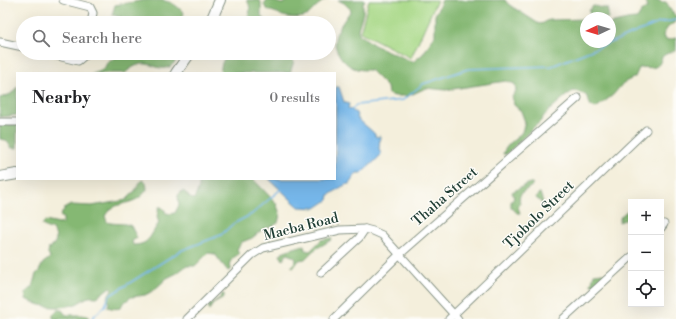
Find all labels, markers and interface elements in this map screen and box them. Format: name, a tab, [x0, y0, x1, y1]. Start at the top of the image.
north arrow	[580, 12, 616, 48]
search box	[16, 16, 336, 60]
icon: search	[30, 27, 52, 49]
text: Search here	[62, 29, 142, 48]
text: Nearby	[32, 87, 91, 109]
text: 0 results	[269, 90, 320, 106]
street label: Thaha Street	[408, 163, 482, 230]
street label: Tjobolo Street	[500, 177, 578, 253]
map controls	[628, 199, 664, 307]
button: +	[628, 199, 664, 235]
street label: Maeba Road	[261, 209, 341, 245]
button: −	[628, 235, 664, 271]
button: locate	[628, 271, 664, 307]

